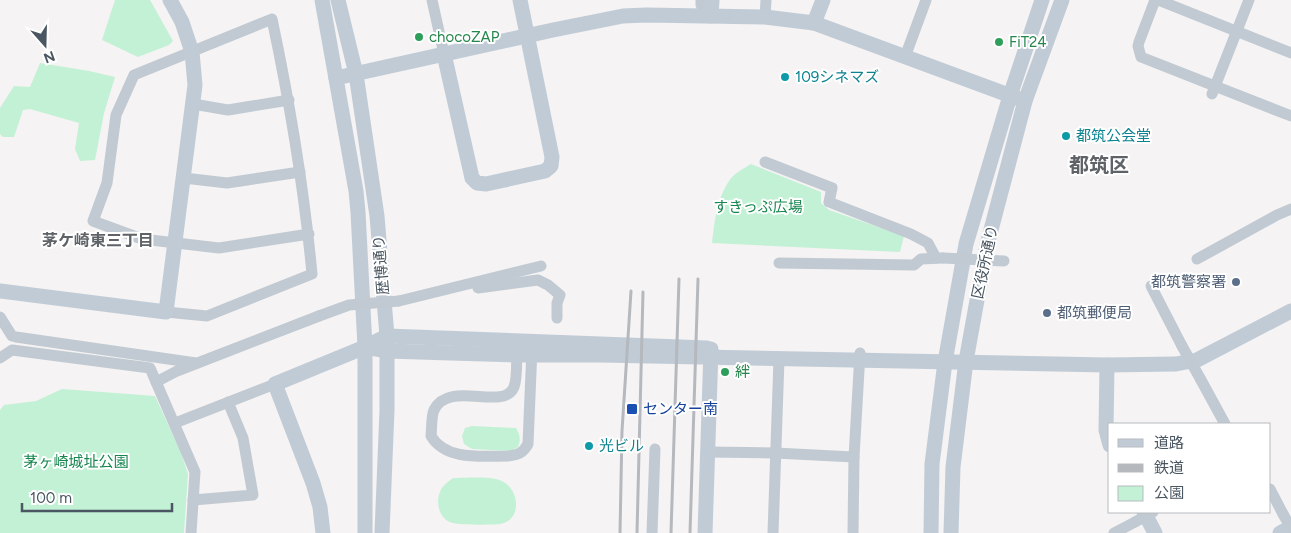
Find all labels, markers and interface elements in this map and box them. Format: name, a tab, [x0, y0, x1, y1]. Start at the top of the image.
north arrow	[20, 20, 70, 70]
place label: chocoZAP	[429, 28, 500, 46]
marker: chocoZAP	[413, 31, 425, 43]
place label: FiT24	[1009, 33, 1047, 51]
marker: FiT24	[993, 36, 1005, 48]
text: N	[41, 47, 57, 67]
place label: 109シネマズ	[795, 68, 879, 86]
marker: 109シネマズ	[779, 71, 791, 83]
place label: 都筑公会堂	[1076, 127, 1151, 145]
marker: 都筑公会堂	[1060, 130, 1072, 142]
district label: 都筑区	[1069, 153, 1129, 177]
park label: すきっぷ広場	[713, 198, 803, 216]
street label: 区役所通り	[968, 223, 1002, 301]
district label: 茅ケ崎東三丁目	[42, 231, 154, 250]
street label: 歴博通り	[369, 234, 393, 296]
place label: 都筑警察署	[1151, 273, 1226, 291]
marker: 都筑警察署	[1230, 276, 1242, 288]
place label: 都筑郵便局	[1057, 304, 1132, 322]
marker: 都筑郵便局	[1041, 307, 1053, 319]
place label: 絆	[735, 363, 750, 381]
marker: 絆	[719, 366, 731, 378]
place label: センター南	[643, 400, 718, 418]
marker: センター南	[625, 402, 639, 416]
legend	[1108, 423, 1271, 513]
text: 道路	[1154, 434, 1184, 452]
place label: 光ビル	[599, 437, 644, 455]
marker: 光ビル	[583, 440, 595, 452]
park label: 茅ヶ崎城址公園	[23, 453, 129, 471]
text: 鉄道	[1154, 459, 1184, 477]
scale bar	[22, 480, 172, 512]
text: 公園	[1154, 484, 1184, 502]
text: 100 m	[30, 489, 72, 507]

